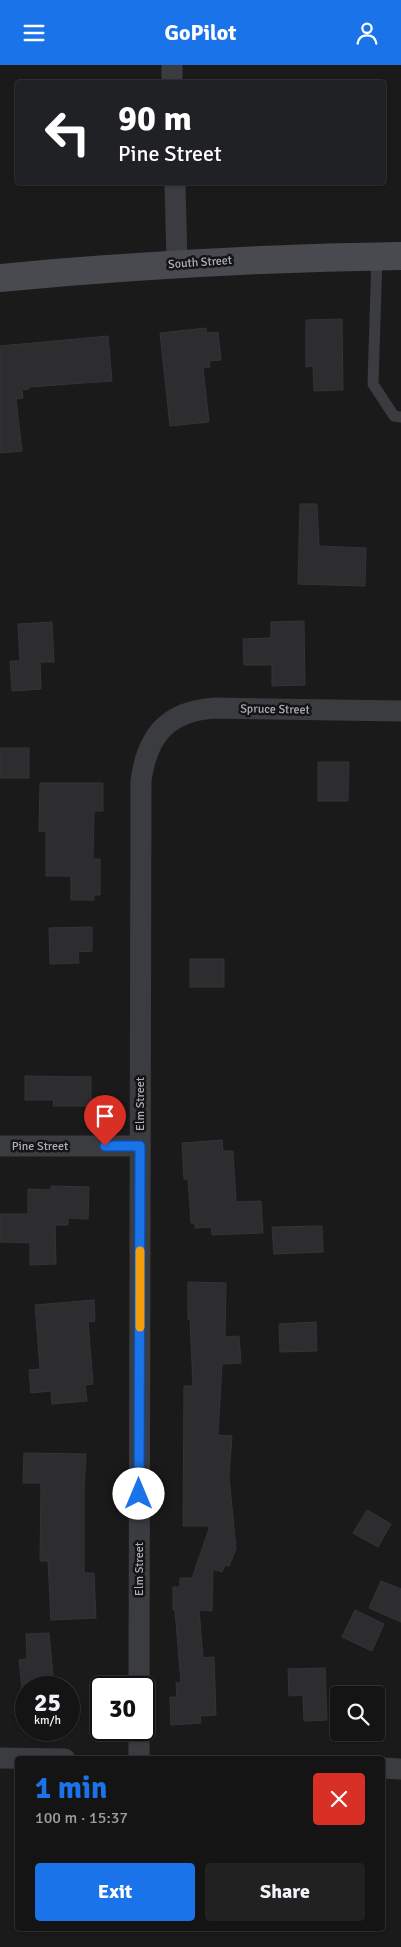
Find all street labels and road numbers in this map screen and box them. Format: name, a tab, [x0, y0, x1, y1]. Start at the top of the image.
street label: South Street	[168, 253, 233, 272]
street label: Spruce Street	[240, 701, 310, 718]
street label: Elm Street	[133, 1077, 148, 1131]
street label: Pine Street	[12, 1139, 68, 1154]
street label: Elm Street	[132, 1542, 147, 1596]

